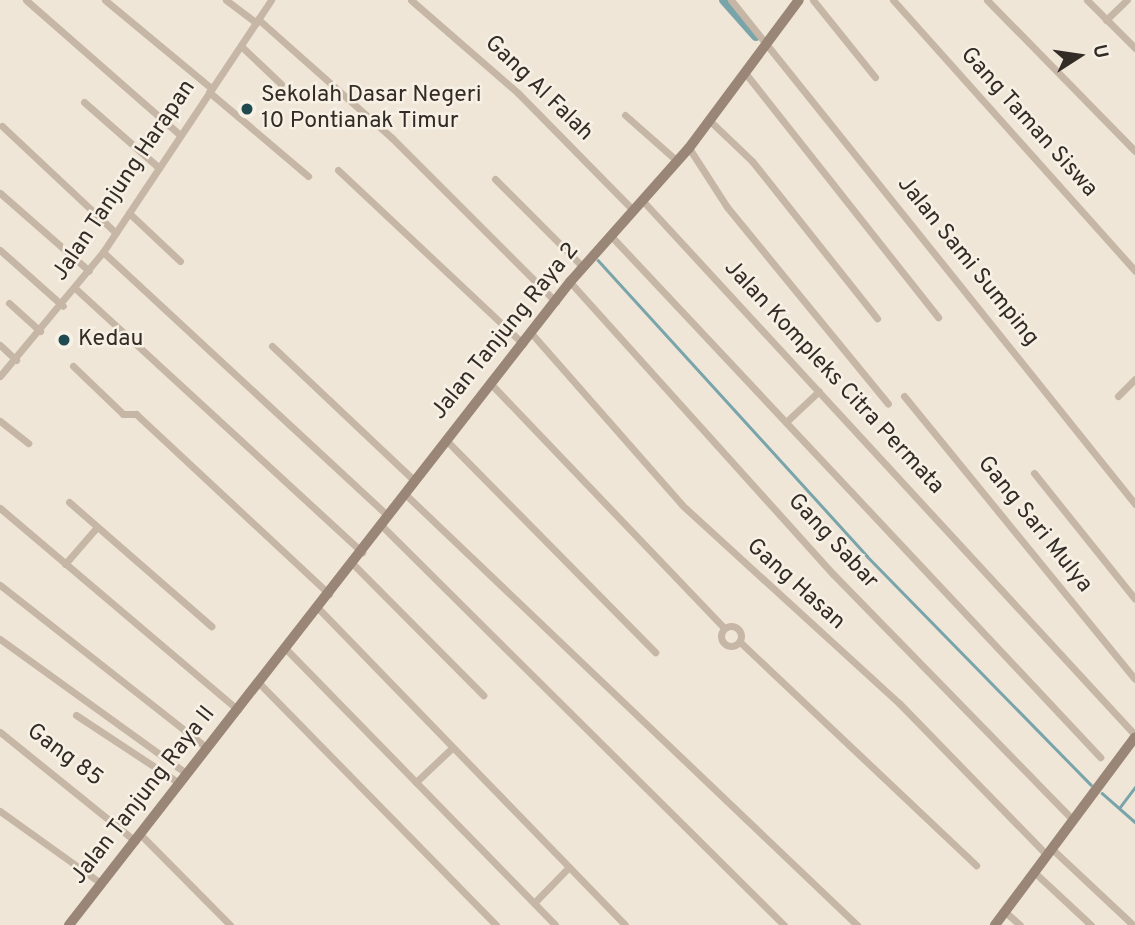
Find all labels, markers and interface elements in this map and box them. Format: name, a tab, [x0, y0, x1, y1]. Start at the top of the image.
north arrow	[1044, 21, 1114, 91]
street label: Gang Al Falah	[478, 30, 598, 148]
street label: Gang Taman Siswa	[953, 42, 1103, 204]
text: U	[1086, 43, 1113, 61]
street label: Jalan Tanjung Harapan	[47, 75, 203, 287]
place label: Sekolah Dasar Negeri 10 Pontianak Timur	[261, 82, 481, 136]
marker: Sekolah Dasar Negeri 10 Pontianak Timur	[239, 101, 255, 117]
street label: Jalan Sami Sumping	[890, 172, 1044, 352]
street label: Jalan Tanjung Raya 2	[426, 238, 586, 426]
street label: Jalan Kompleks Citra Permata	[717, 255, 949, 501]
place label: Kedau	[78, 326, 143, 354]
marker: Kedau	[56, 332, 72, 348]
street label: Gang Sari Mulya	[971, 451, 1097, 599]
street label: Gang Sabar	[781, 489, 883, 595]
street label: Gang Hasan	[740, 533, 850, 637]
street label: Jalan Tanjung Raya II	[66, 701, 222, 891]
street label: Gang 85	[20, 718, 108, 794]

